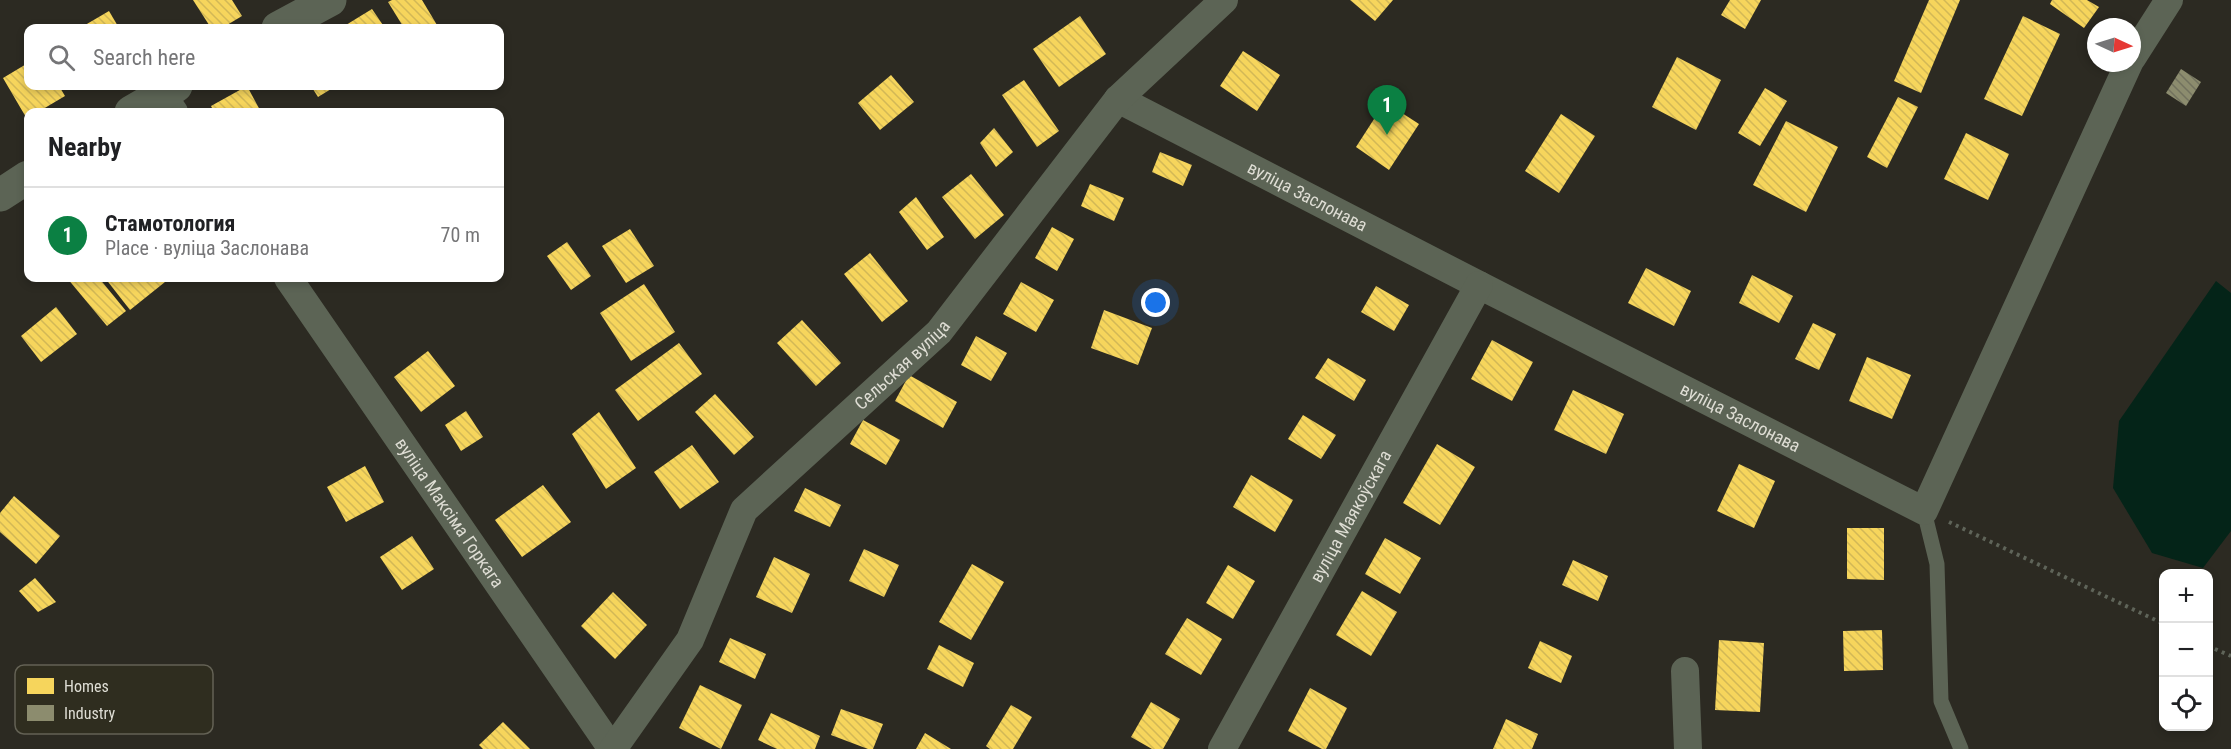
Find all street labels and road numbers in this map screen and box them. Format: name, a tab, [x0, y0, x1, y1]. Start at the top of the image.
street label: вуліца Заслонава	[1244, 157, 1371, 236]
street label: Сельская вуліца	[850, 316, 954, 414]
street label: вуліца Заслонава	[1677, 378, 1804, 456]
street label: вуліца Максіма Горкага	[391, 434, 509, 591]
street label: вуліца Маякоўскага	[1305, 446, 1396, 586]

